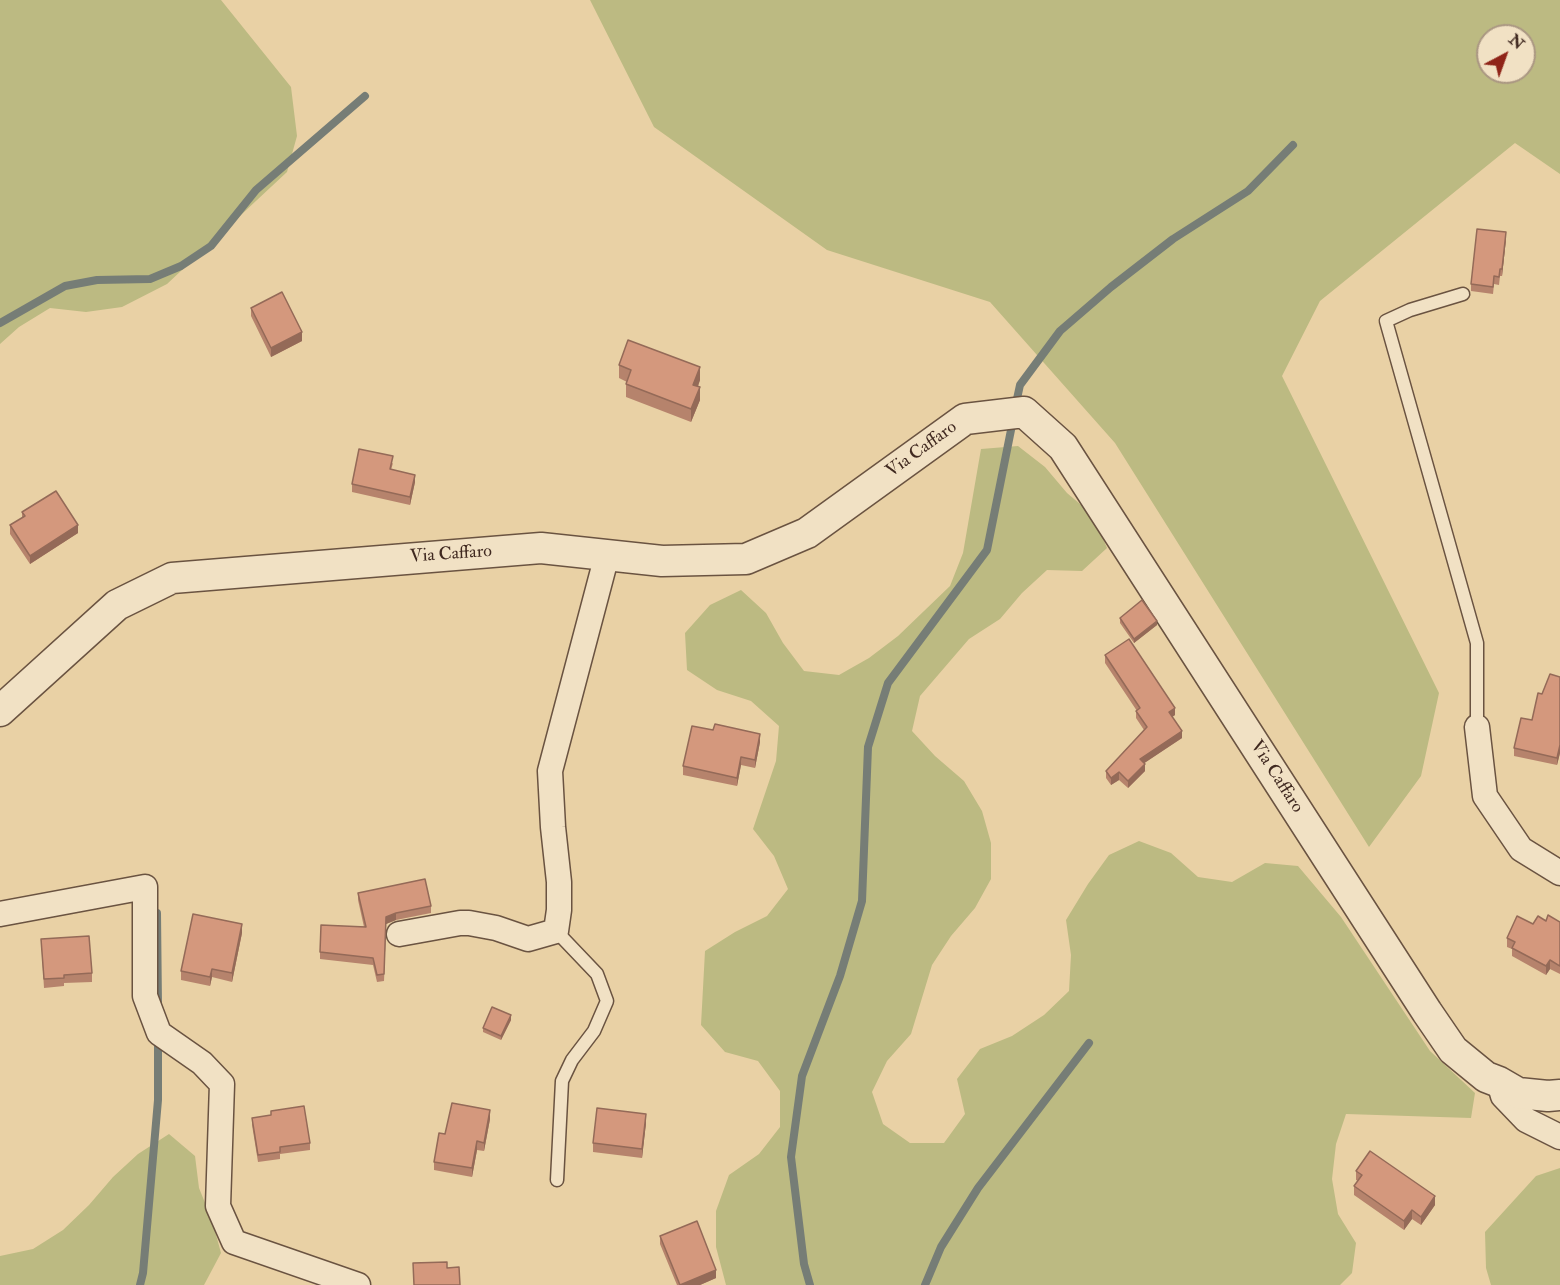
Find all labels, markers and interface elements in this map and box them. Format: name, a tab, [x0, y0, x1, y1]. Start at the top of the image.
north arrow	[1476, 24, 1536, 84]
text: N	[1505, 30, 1528, 54]
street label: Via Caffaro	[882, 417, 962, 483]
street label: Via Caffaro	[409, 541, 493, 569]
street label: Via Caffaro	[1245, 737, 1307, 817]

